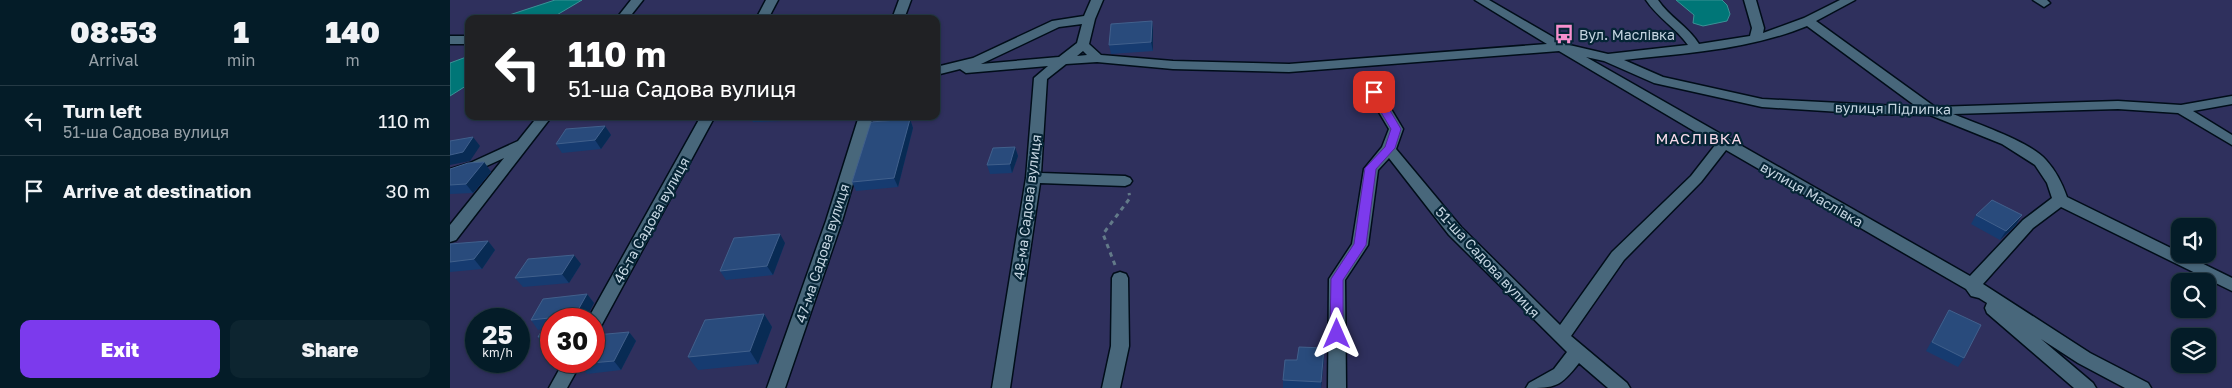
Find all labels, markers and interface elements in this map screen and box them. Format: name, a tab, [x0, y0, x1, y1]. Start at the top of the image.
text: 08:53	[70, 14, 157, 50]
text: 1	[233, 14, 249, 50]
text: 140	[325, 14, 380, 50]
bus stop icon: Вул. Маслівка	[1553, 23, 1575, 45]
place label: Вул. Маслівка	[1579, 26, 1675, 43]
text: 110 m	[568, 33, 666, 75]
icon: left	[485, 35, 550, 100]
text: Arrival	[88, 50, 139, 70]
text: min	[227, 50, 255, 70]
text: m	[346, 50, 360, 70]
pin	[1353, 71, 1395, 113]
text: 51-ша Садова вулиця	[568, 75, 796, 102]
icon: arrive	[1360, 78, 1388, 106]
street label: вулиця Підлипка	[1835, 98, 1951, 118]
text: Turn left	[63, 99, 142, 122]
icon: left	[20, 107, 48, 135]
text: 110 m	[378, 109, 430, 132]
text: 51-ша Садова вулиця	[63, 122, 229, 142]
district label: МАСЛІВКА	[1655, 129, 1743, 147]
street label: 48-ма Садова вулиця	[1010, 133, 1044, 281]
street label: 46-та Садова вулиця	[609, 154, 693, 286]
street label: вулиця Маслівка	[1758, 158, 1866, 230]
icon: arrive	[20, 177, 48, 205]
text: Arrive at destination	[63, 179, 251, 202]
text: 30 m	[386, 179, 430, 202]
street label: 47-ма Садова вулиця	[791, 181, 853, 325]
street label: 51-ша Садова вулиця	[1432, 203, 1544, 321]
map controls	[2171, 218, 2216, 373]
button: sound	[2171, 218, 2216, 263]
button: search	[2171, 273, 2216, 318]
position arrow	[1310, 307, 1362, 359]
speed limit sign: 30	[540, 308, 605, 373]
text: 25	[482, 319, 513, 350]
button: Exit	[20, 320, 220, 378]
button: Share	[230, 320, 430, 378]
button: layers	[2171, 328, 2216, 373]
text: km/h	[482, 345, 513, 360]

